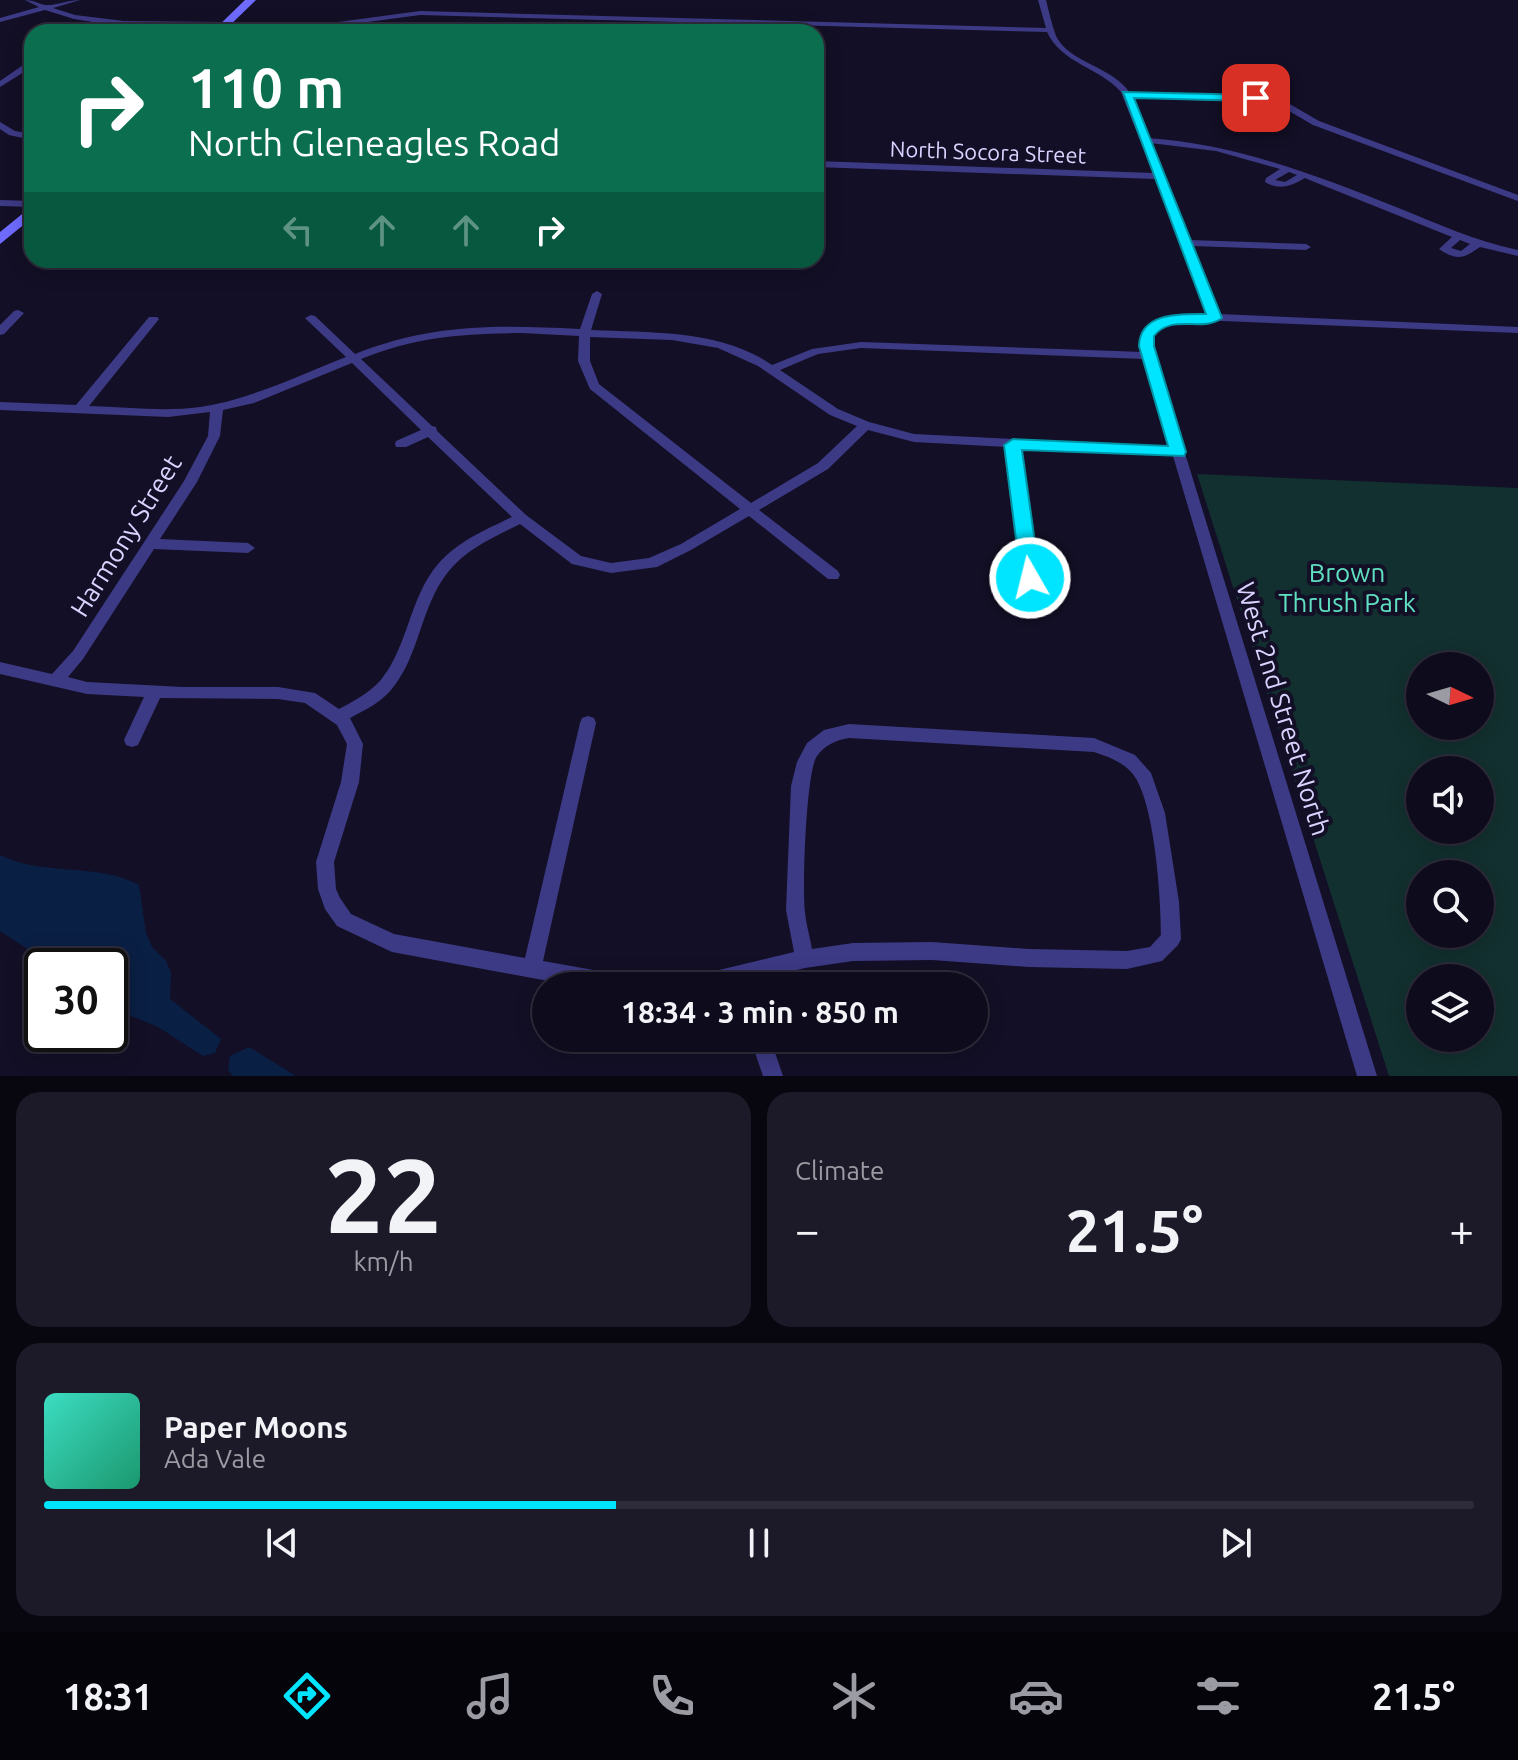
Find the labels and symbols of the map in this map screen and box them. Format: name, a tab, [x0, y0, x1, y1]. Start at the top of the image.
pin	[1222, 64, 1290, 132]
street label: North Socora Street	[889, 136, 1087, 167]
street label: Harmony Street	[64, 450, 187, 622]
position arrow	[988, 536, 1072, 620]
park label: Brown Thrush Park	[1278, 558, 1416, 617]
street label: West 2nd Street North	[1231, 579, 1336, 839]
north arrow	[1406, 652, 1494, 740]
speed limit sign: 30	[24, 948, 128, 1052]

